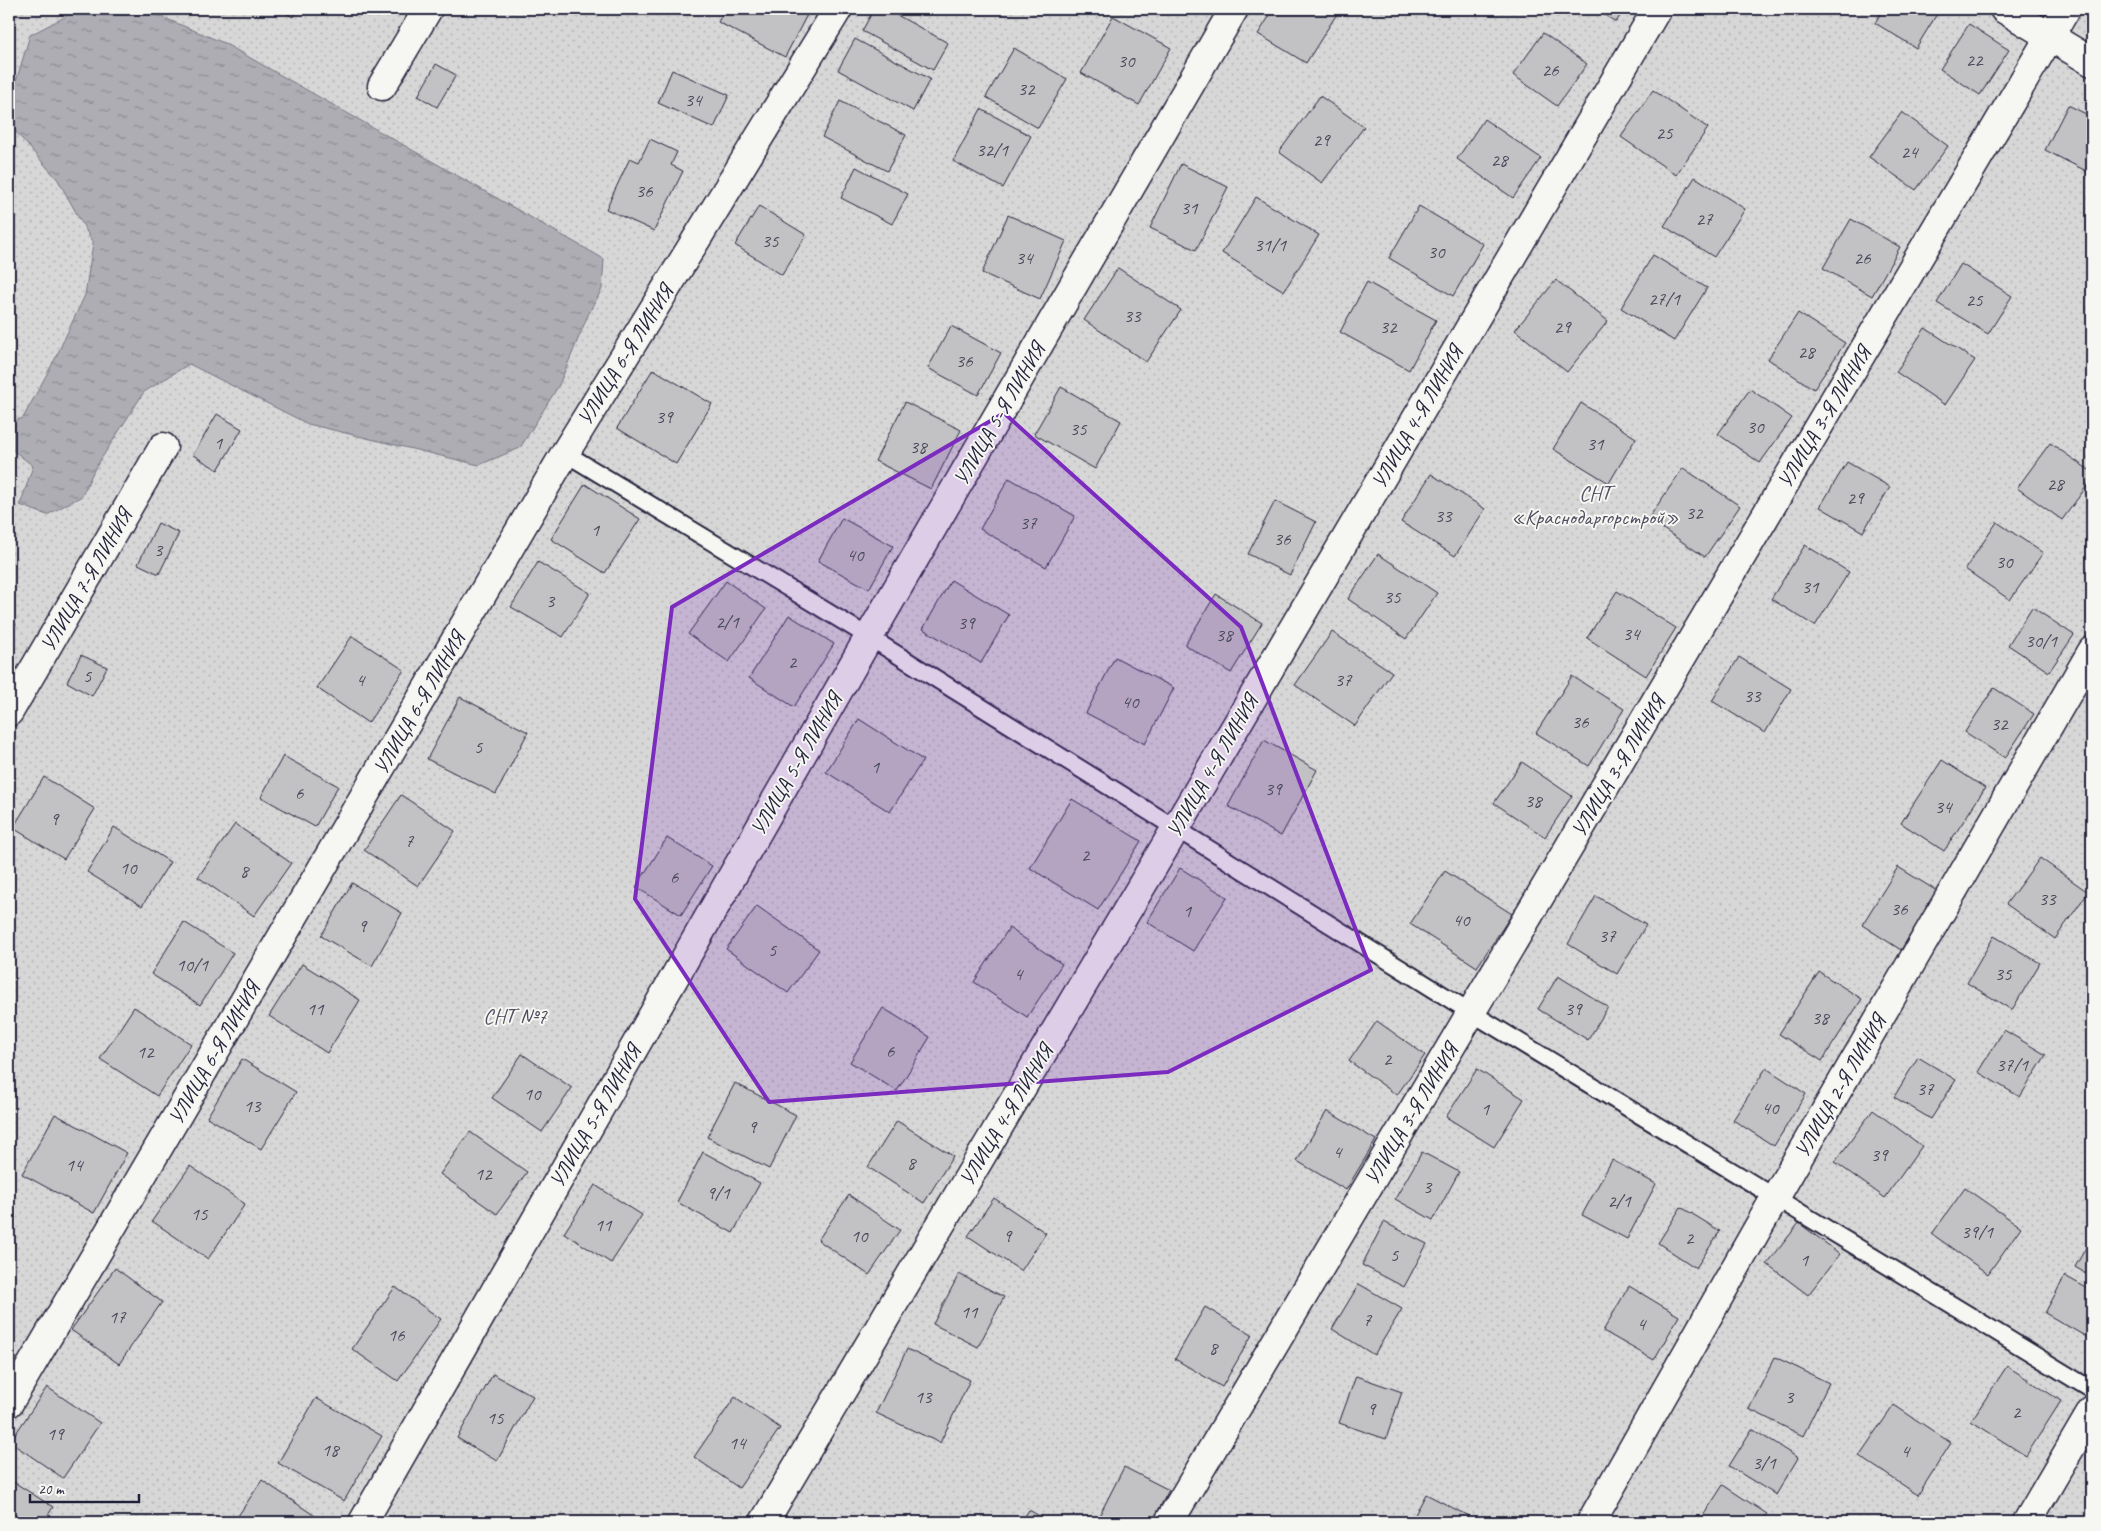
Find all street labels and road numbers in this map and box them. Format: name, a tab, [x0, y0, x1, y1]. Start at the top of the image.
street label: УЛИЦА 6-Я ЛИНИЯ	[572, 277, 680, 430]
street label: УЛИЦА 5-Я ЛИНИЯ	[948, 335, 1052, 490]
street label: УЛИЦА 4-Я ЛИНИЯ	[1366, 338, 1470, 493]
street label: УЛИЦА 3-Я ЛИНИЯ	[1772, 339, 1878, 492]
street label: УЛИЦА 7-Я ЛИНИЯ	[35, 501, 139, 656]
street label: УЛИЦА 6-Я ЛИНИЯ	[368, 624, 472, 779]
street label: УЛИЦА 5-Я ЛИНИЯ	[745, 685, 849, 840]
street label: УЛИЦА 4-Я ЛИНИЯ	[1161, 687, 1265, 842]
street label: УЛИЦА 3-Я ЛИНИЯ	[1566, 688, 1672, 841]
street label: УЛИЦА 6-Я ЛИНИЯ	[163, 974, 267, 1129]
street label: УЛИЦА 2-Я ЛИНИЯ	[1789, 1007, 1893, 1162]
street label: УЛИЦА 5-Я ЛИНИЯ	[544, 1037, 648, 1192]
street label: УЛИЦА 4-Я ЛИНИЯ	[954, 1037, 1060, 1190]
street label: УЛИЦА 3-Я ЛИНИЯ	[1359, 1039, 1463, 1189]

